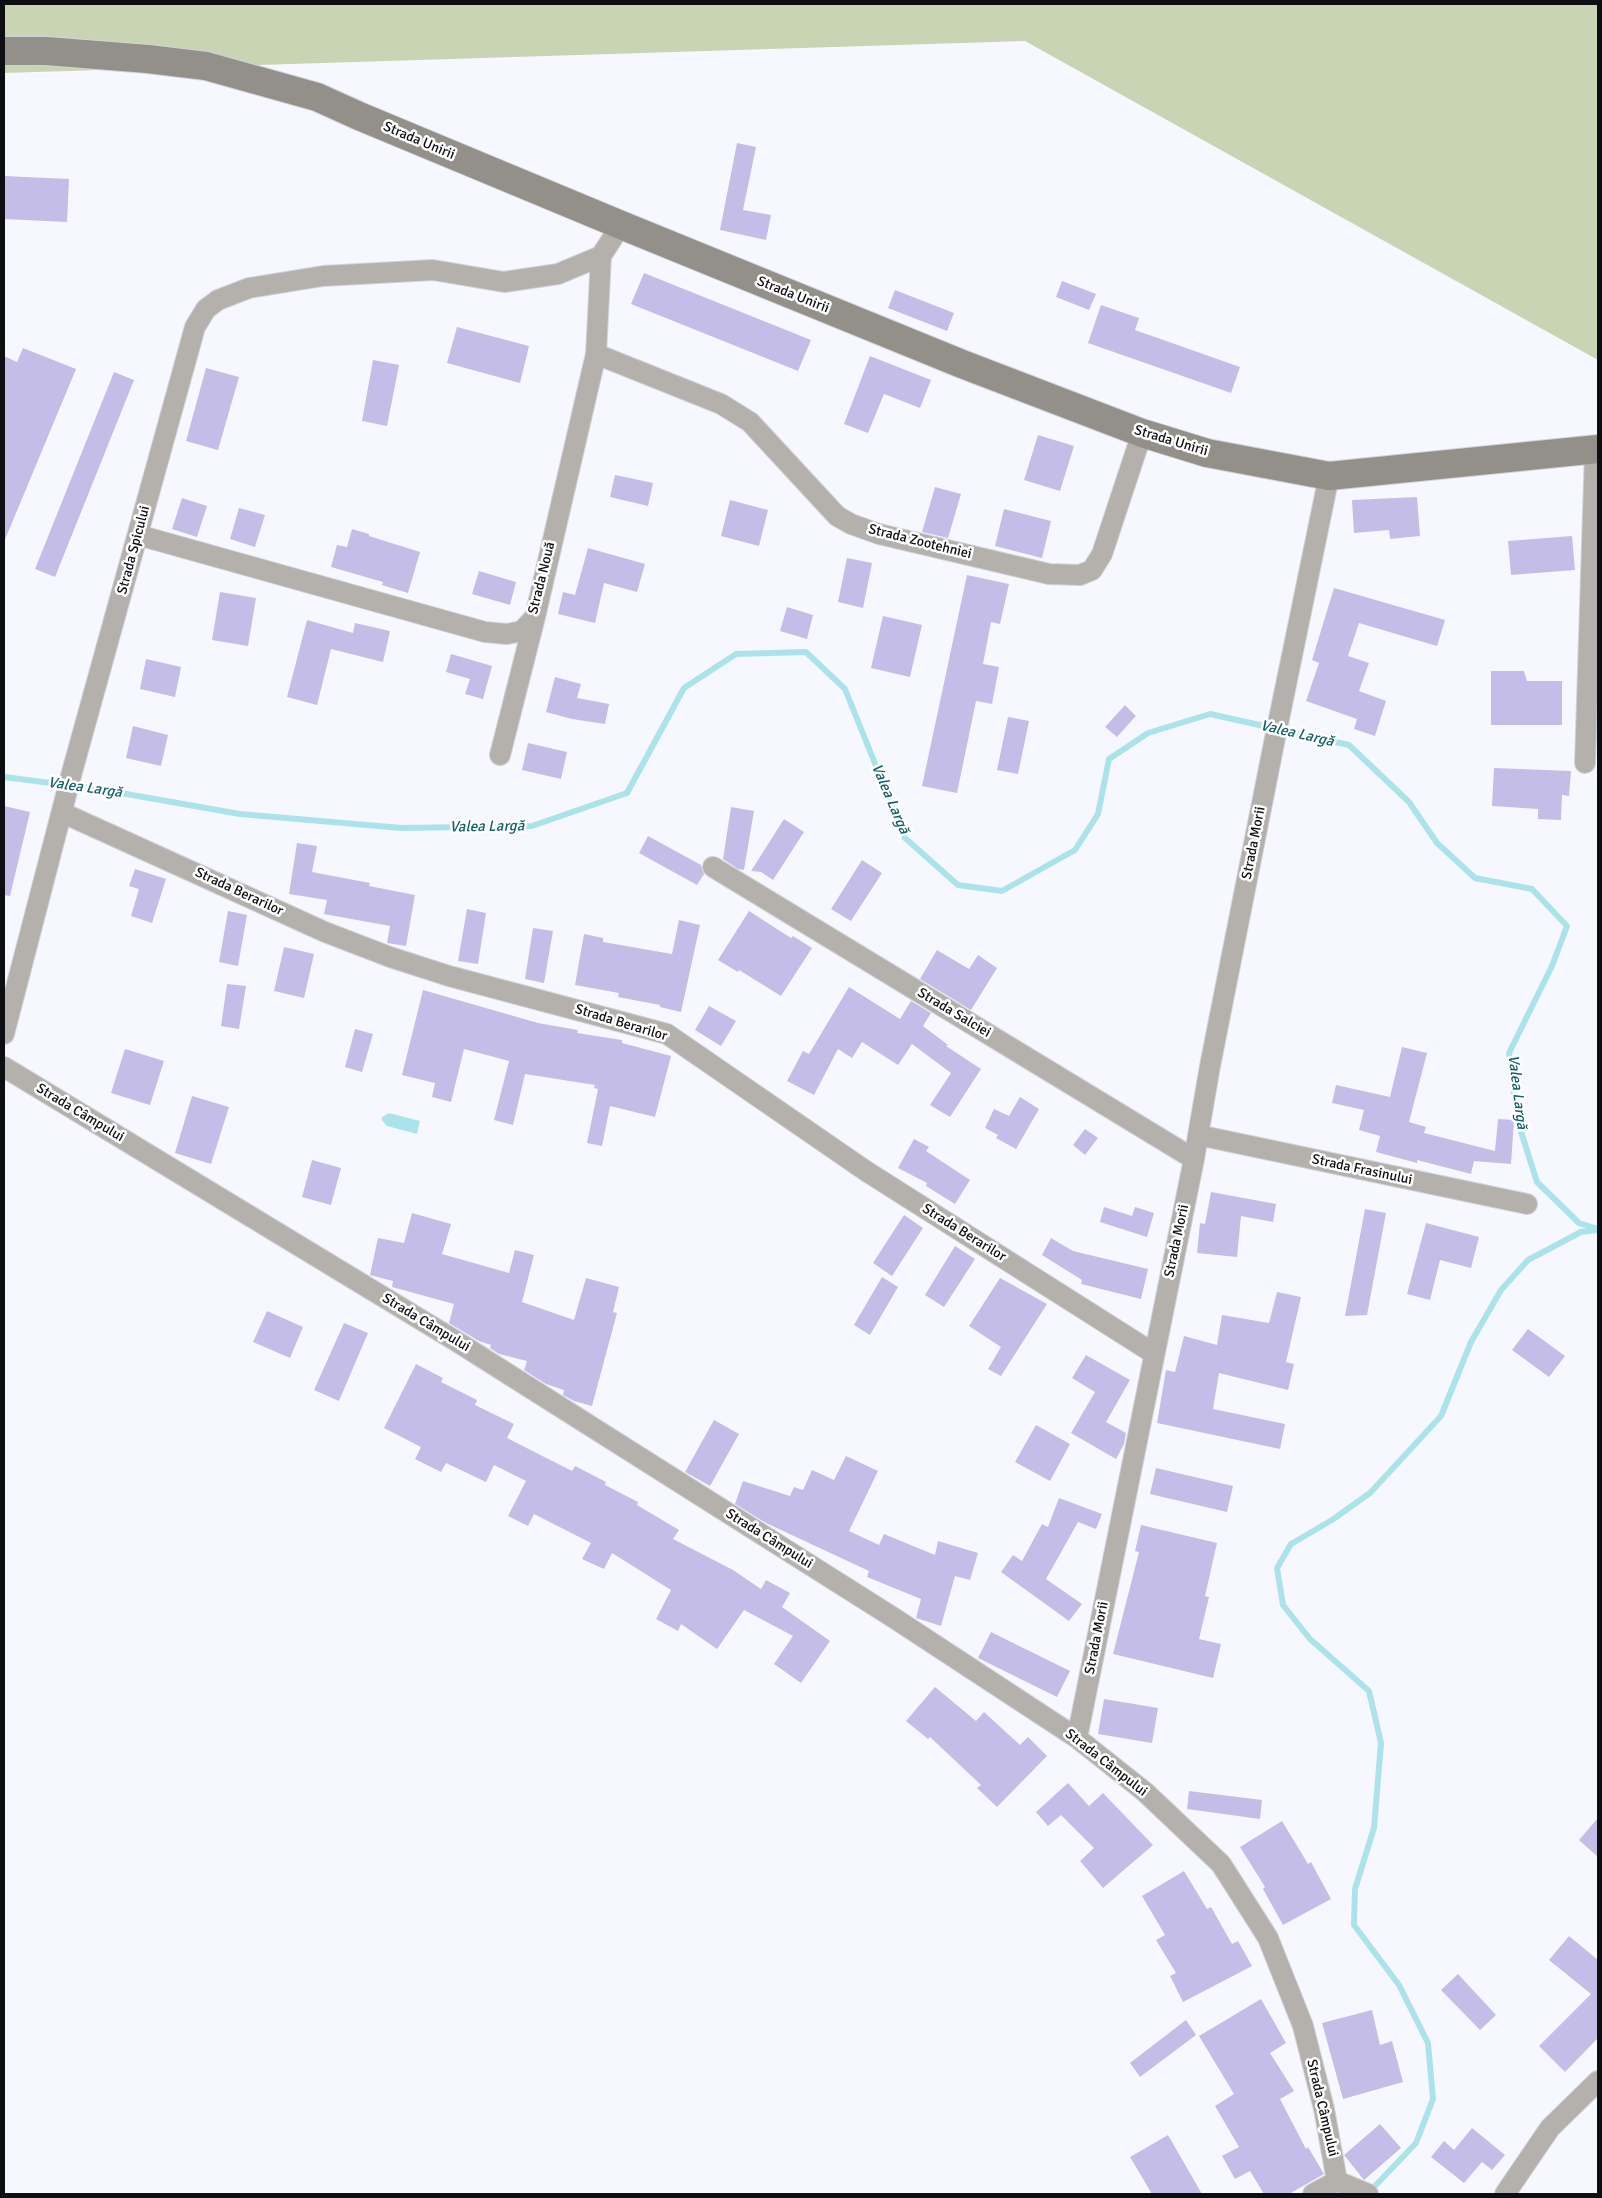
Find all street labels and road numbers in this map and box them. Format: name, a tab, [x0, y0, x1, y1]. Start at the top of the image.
street label: Strada Unirii	[381, 118, 457, 164]
street label: Strada Unirii	[755, 273, 831, 317]
street label: Strada Unirii	[1132, 422, 1210, 460]
street label: Strada Spicului	[114, 504, 154, 596]
street label: Strada Zootehniei	[867, 521, 973, 563]
street label: Strada Nouă	[525, 540, 559, 616]
street label: Strada Morii	[1239, 805, 1269, 881]
street label: Strada Berarilor	[192, 864, 286, 920]
street label: Strada Salciei	[914, 985, 994, 1041]
street label: Strada Berarilor	[573, 1001, 669, 1045]
street label: Strada Câmpului	[33, 1080, 127, 1146]
street label: Strada Frasinului	[1310, 1151, 1414, 1189]
street label: Strada Berarilor	[919, 1201, 1009, 1265]
street label: Strada Morii	[1161, 1203, 1193, 1279]
street label: Strada Câmpului	[379, 1290, 473, 1356]
street label: Strada Câmpului	[722, 1506, 816, 1572]
street label: Strada Morii	[1082, 1600, 1112, 1676]
street label: Strada Câmpului	[1062, 1726, 1150, 1800]
street label: Strada Câmpului	[1303, 2058, 1341, 2158]

